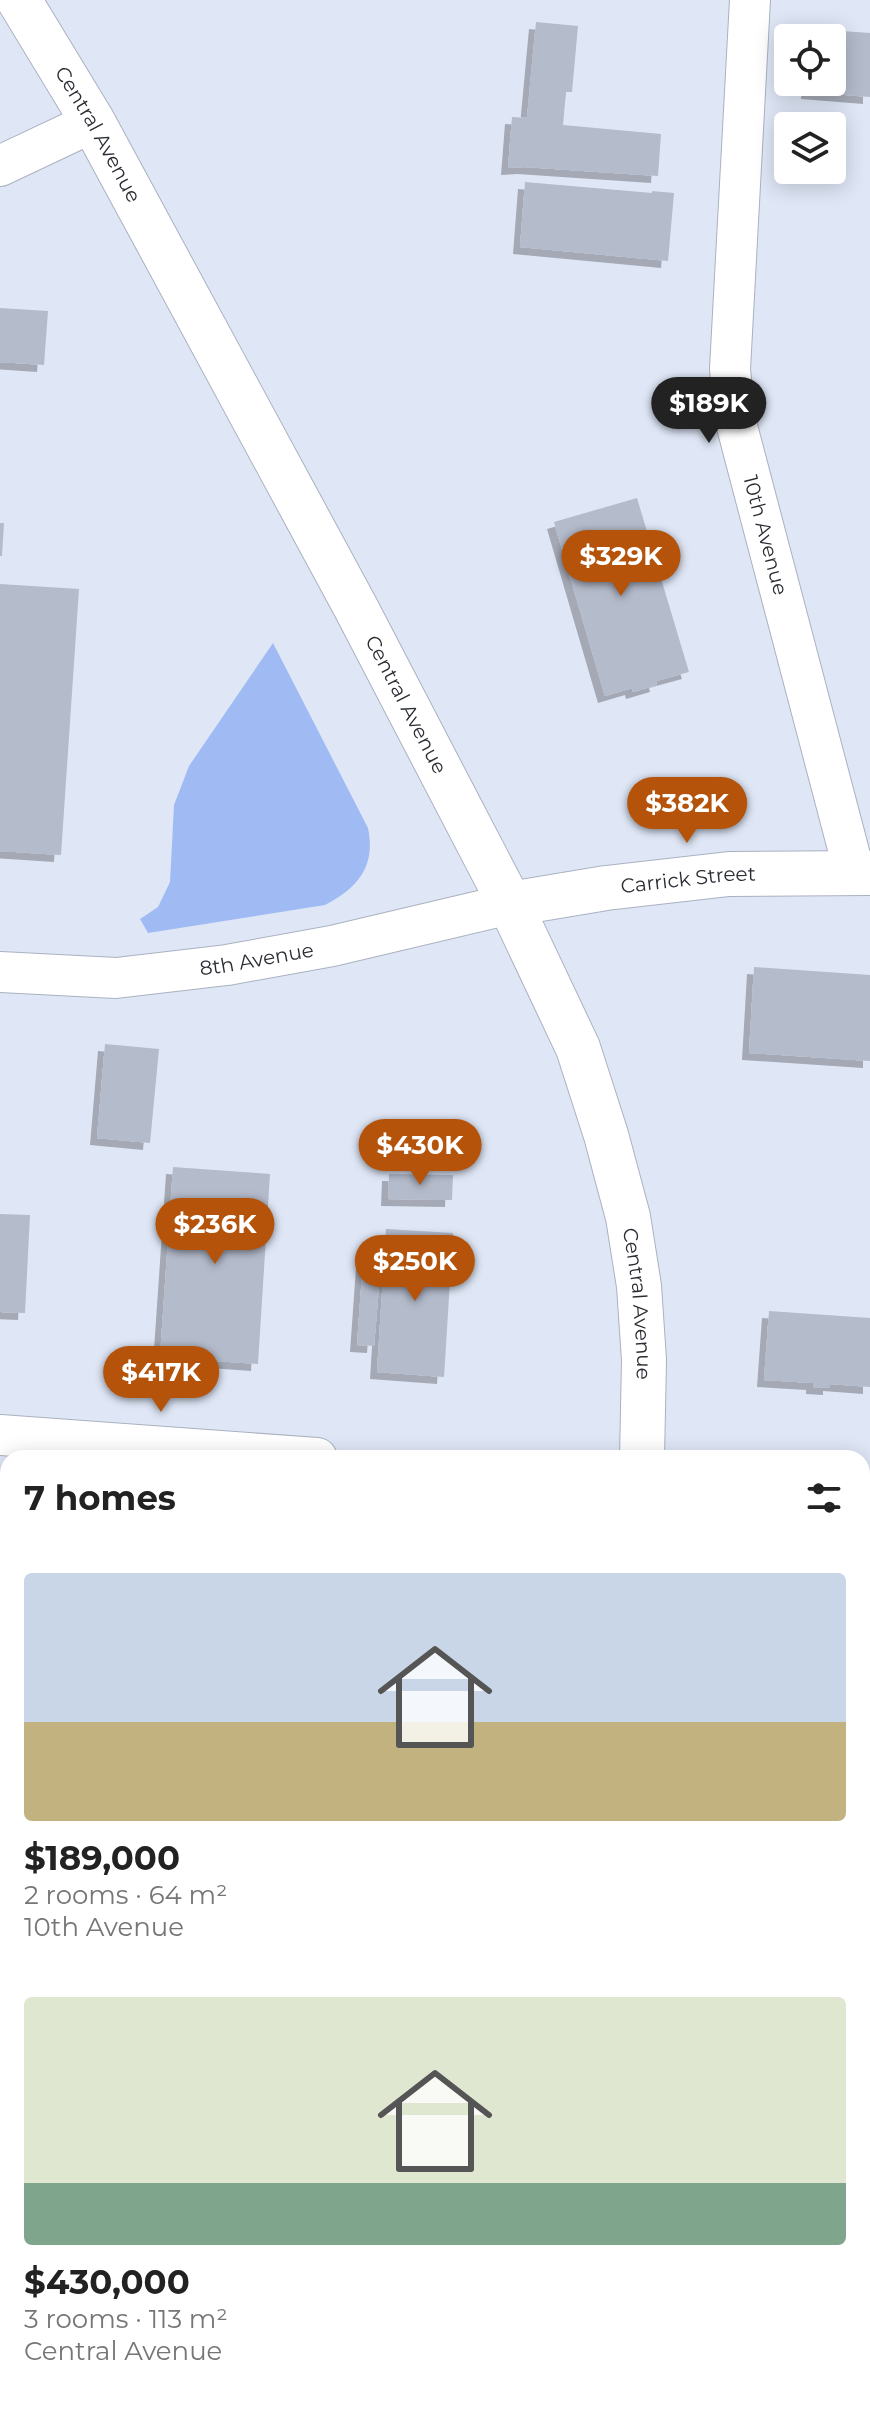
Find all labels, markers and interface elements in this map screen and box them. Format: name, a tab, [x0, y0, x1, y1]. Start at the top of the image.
map controls	[774, 24, 846, 184]
button: locate	[774, 24, 846, 96]
street label: Central Avenue	[50, 62, 146, 207]
button: layers	[774, 112, 846, 184]
pin: $189K	[653, 377, 765, 445]
text: $189K	[669, 387, 749, 419]
street label: 10th Avenue	[738, 473, 793, 598]
pin: $329K	[565, 530, 677, 598]
text: $329K	[580, 540, 662, 572]
street label: Central Avenue	[360, 631, 452, 778]
pin: $382K	[631, 777, 743, 845]
text: $382K	[645, 787, 729, 819]
street label: Carrick Street	[619, 862, 756, 898]
street label: 8th Avenue	[198, 938, 315, 980]
pin: $430K	[364, 1119, 476, 1187]
text: $430K	[377, 1129, 463, 1161]
pin: $236K	[159, 1198, 271, 1266]
text: $236K	[173, 1208, 257, 1240]
street label: Central Avenue	[618, 1226, 656, 1380]
pin: $250K	[359, 1235, 471, 1303]
text: $250K	[373, 1245, 457, 1277]
pin: $417K	[105, 1346, 217, 1414]
text: $417K	[121, 1356, 201, 1388]
icon: filters	[802, 1476, 846, 1520]
text: 7 homes	[24, 1477, 176, 1519]
icon: home	[363, 1625, 507, 1769]
text: $189,000	[24, 1837, 180, 1879]
text: 2 rooms · 64 m²	[24, 1879, 227, 1911]
text: 10th Avenue	[24, 1911, 184, 1943]
icon: home	[363, 2049, 507, 2193]
text: $430,000	[24, 2261, 190, 2303]
text: 3 rooms · 113 m²	[24, 2303, 228, 2335]
text: Central Avenue	[24, 2335, 222, 2367]

